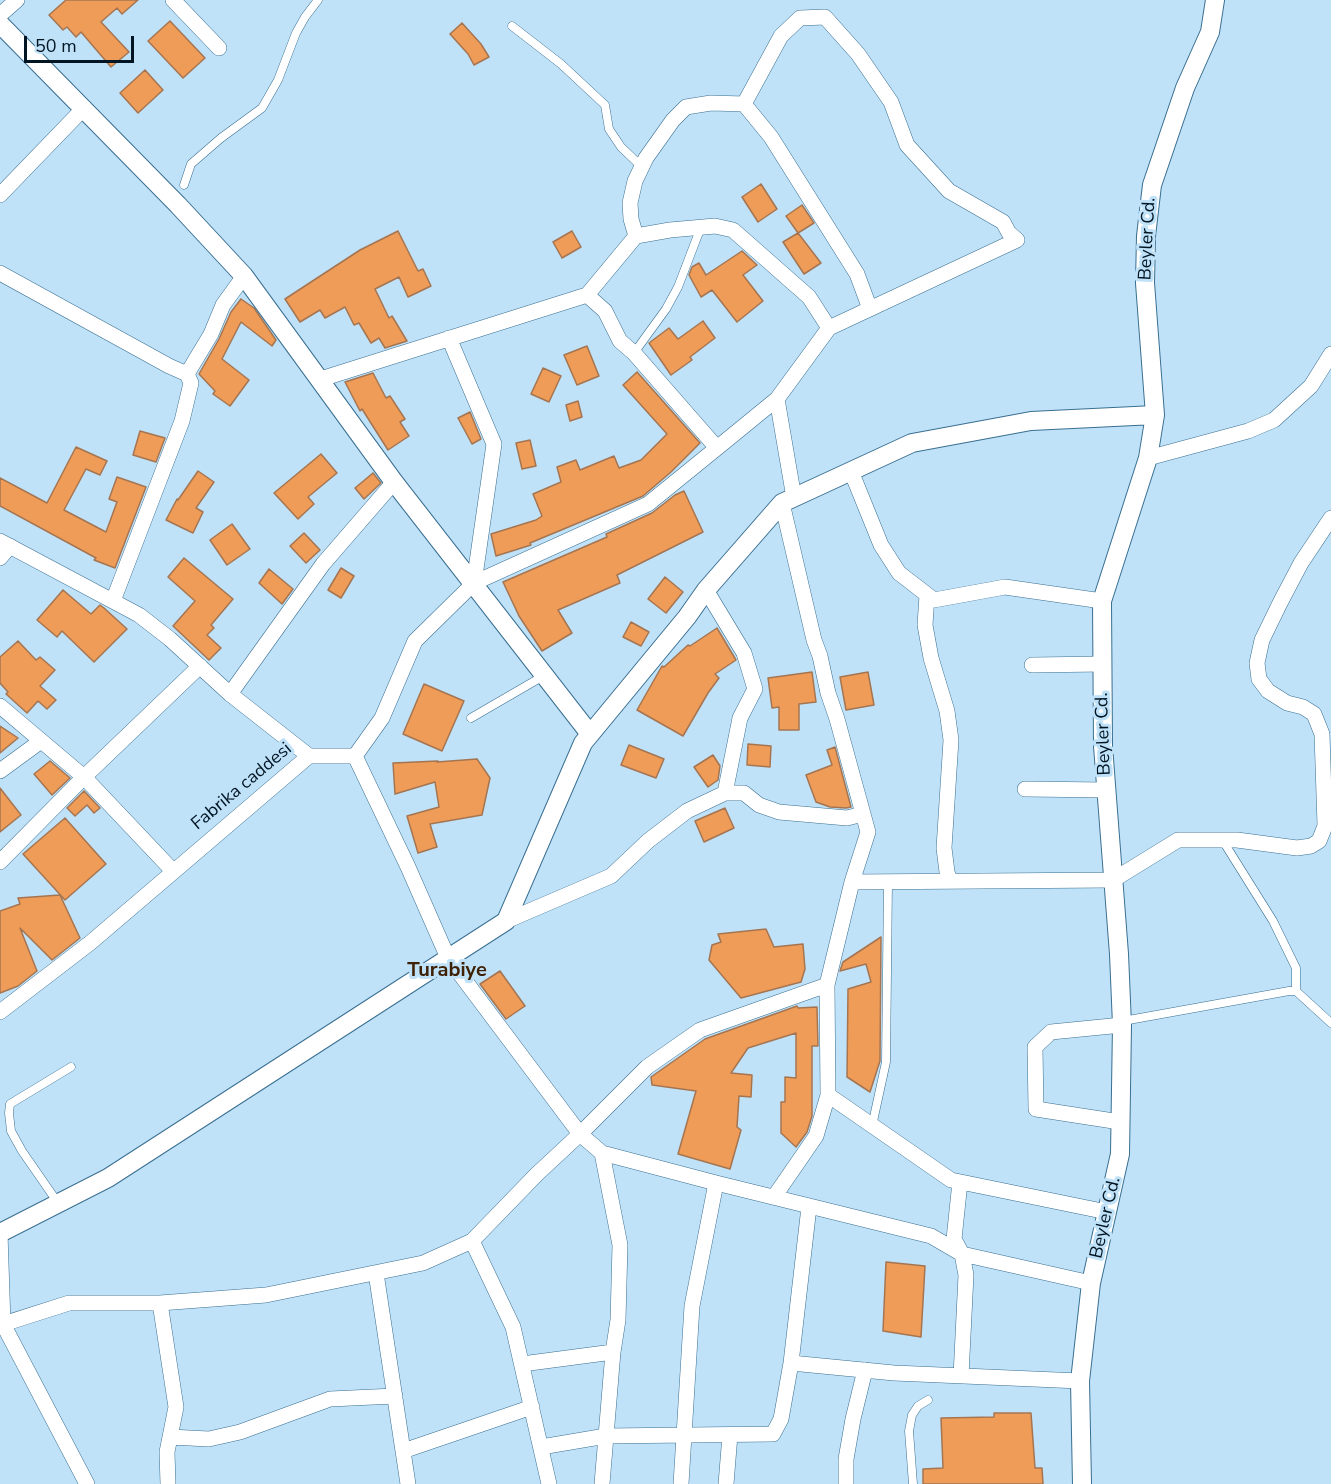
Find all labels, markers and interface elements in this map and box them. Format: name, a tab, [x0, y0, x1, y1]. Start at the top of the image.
scale bar	[27, 24, 136, 62]
text: 50 m	[35, 34, 77, 58]
street label: Beyler Cd.	[1135, 197, 1161, 281]
street label: Beyler Cd.	[1092, 692, 1116, 776]
street label: Fabrika caddesi	[187, 739, 297, 835]
district label: Turabiye	[407, 959, 487, 983]
street label: Beyler Cd.	[1086, 1175, 1126, 1261]

